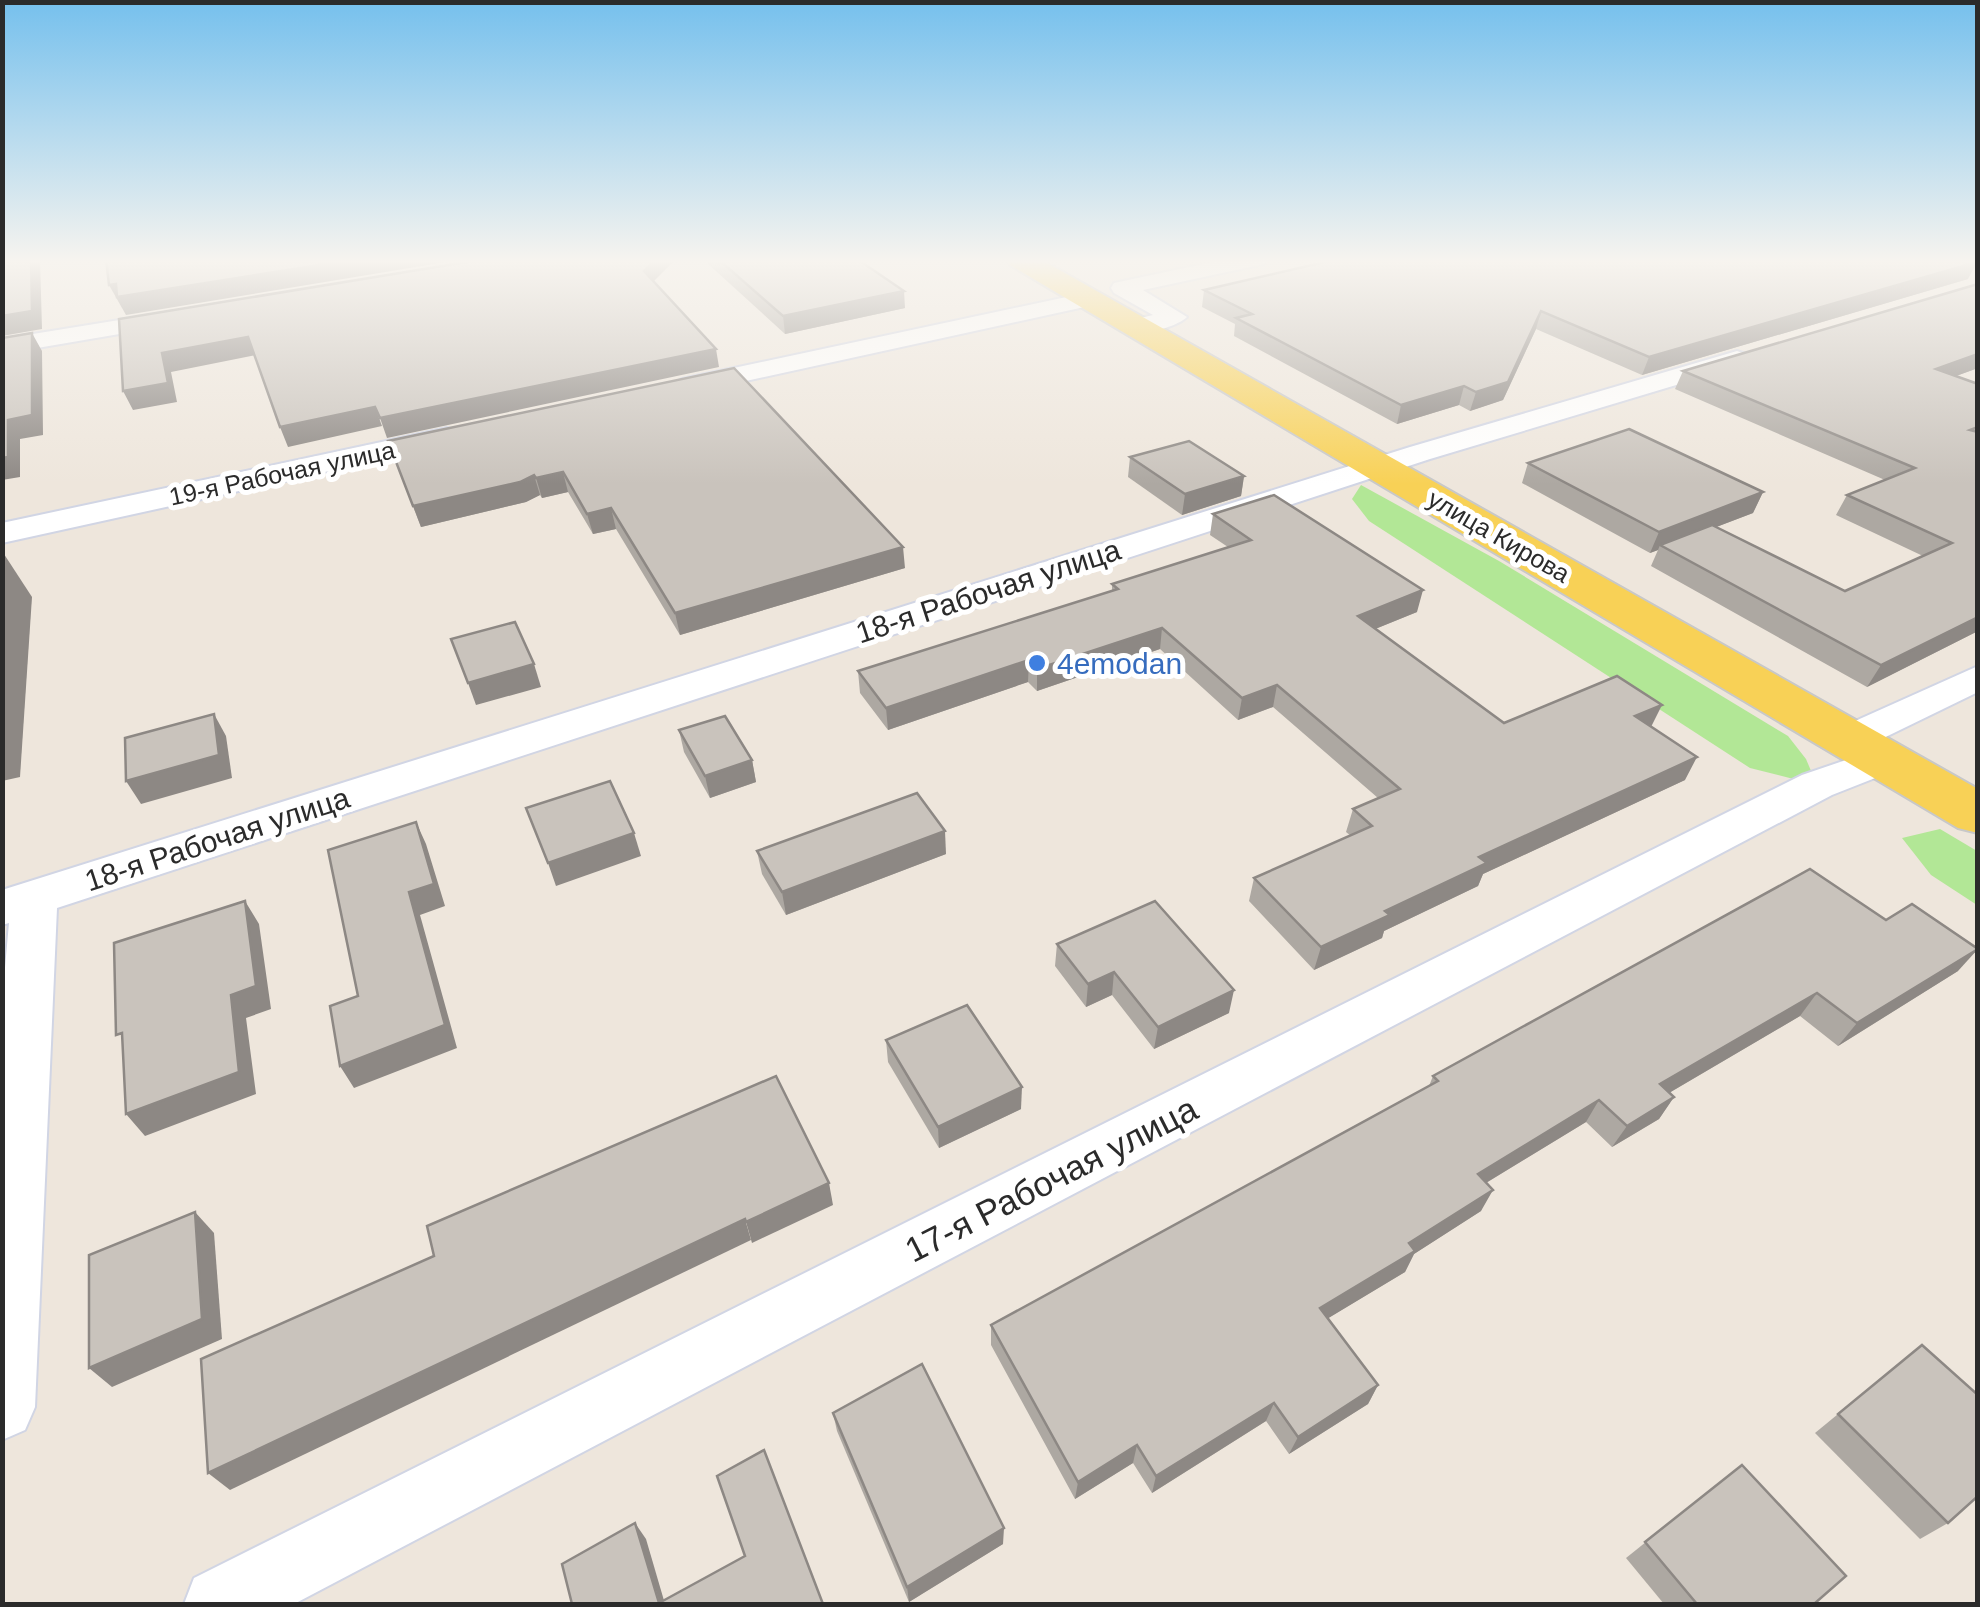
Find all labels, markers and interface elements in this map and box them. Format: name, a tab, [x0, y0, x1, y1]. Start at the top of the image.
street label: 19-я Рабочая улица	[167, 435, 398, 511]
street label: улица Кирова	[1423, 484, 1575, 588]
street label: 18-я Рабочая улица	[852, 533, 1125, 649]
place label: 4emodan	[1057, 647, 1182, 680]
marker: 4emodan	[1026, 652, 1048, 674]
street label: 18-я Рабочая улица	[81, 781, 354, 897]
street label: 17-я Рабочая улица	[899, 1088, 1204, 1270]

